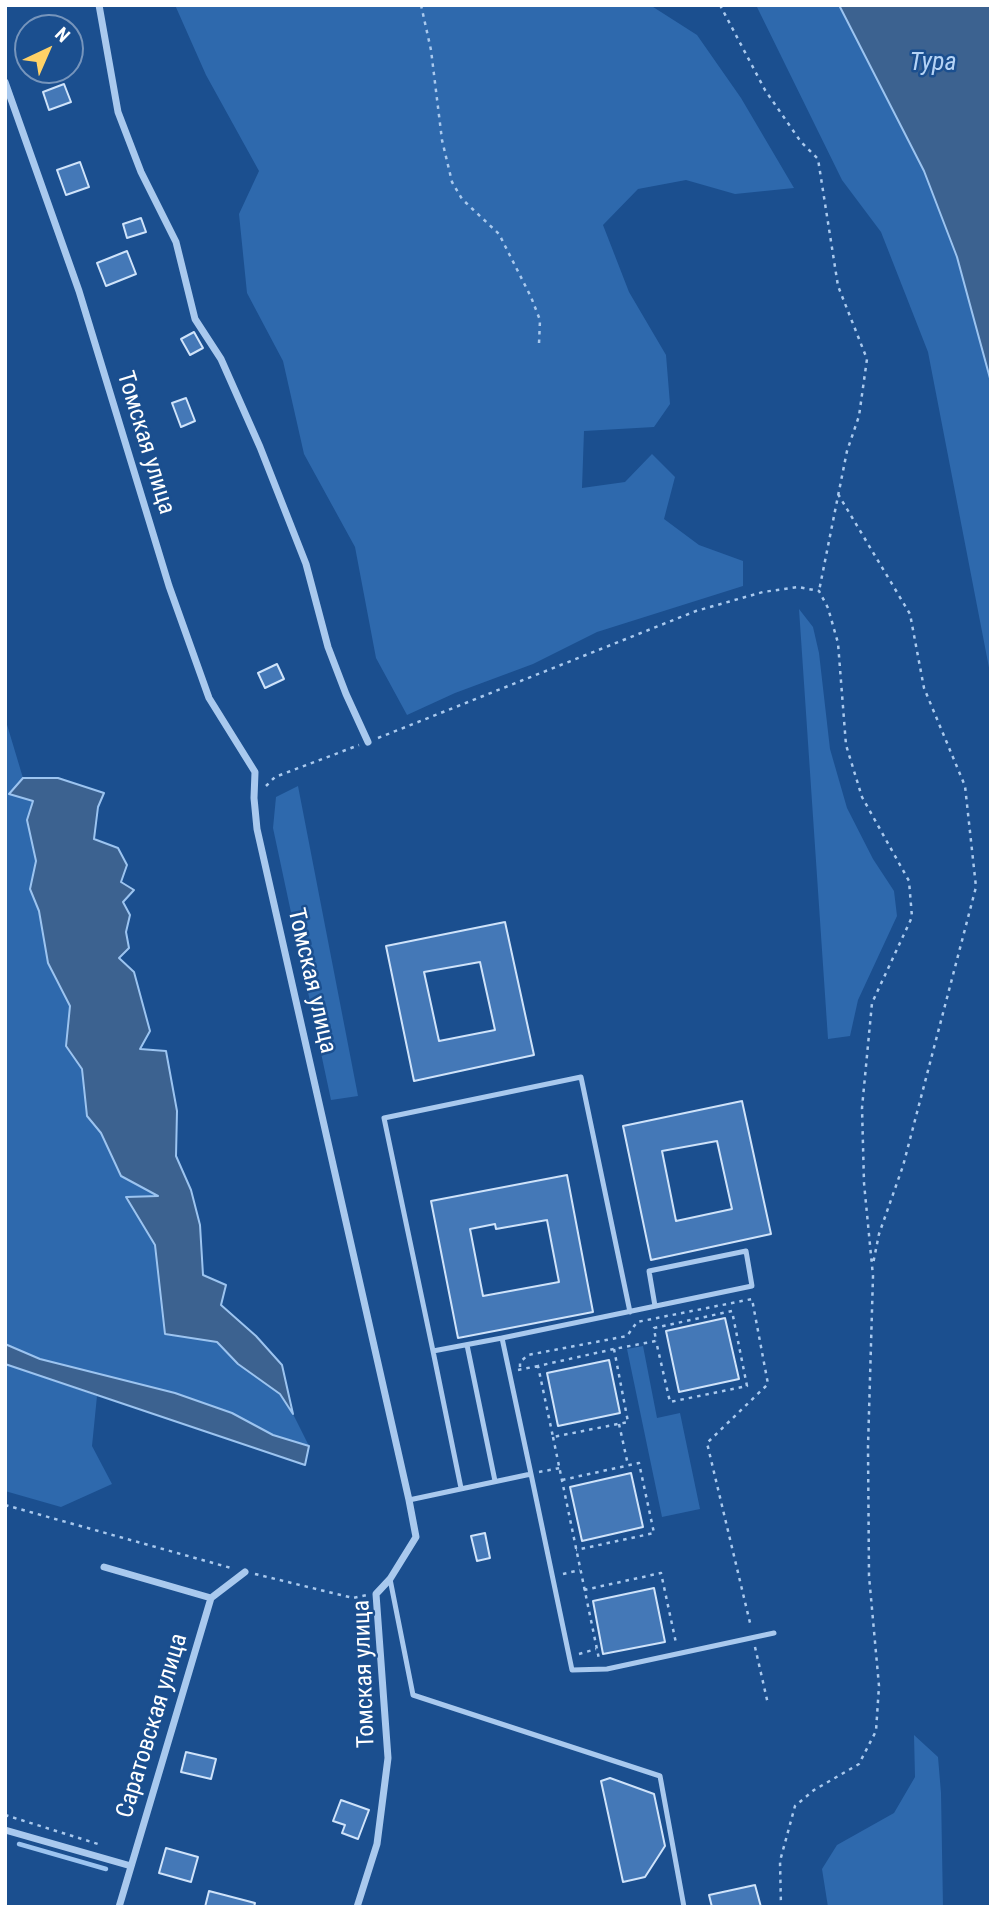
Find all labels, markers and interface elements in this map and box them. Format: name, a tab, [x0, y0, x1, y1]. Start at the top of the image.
north arrow	[14, 14, 84, 84]
text: N	[50, 23, 75, 47]
water label: Тура	[909, 47, 957, 79]
street label: Томская улица	[110, 368, 180, 518]
street label: Томская улица	[280, 906, 342, 1056]
street label: Томская улица	[348, 1599, 382, 1749]
street label: Саратовская улица	[111, 1630, 195, 1822]

